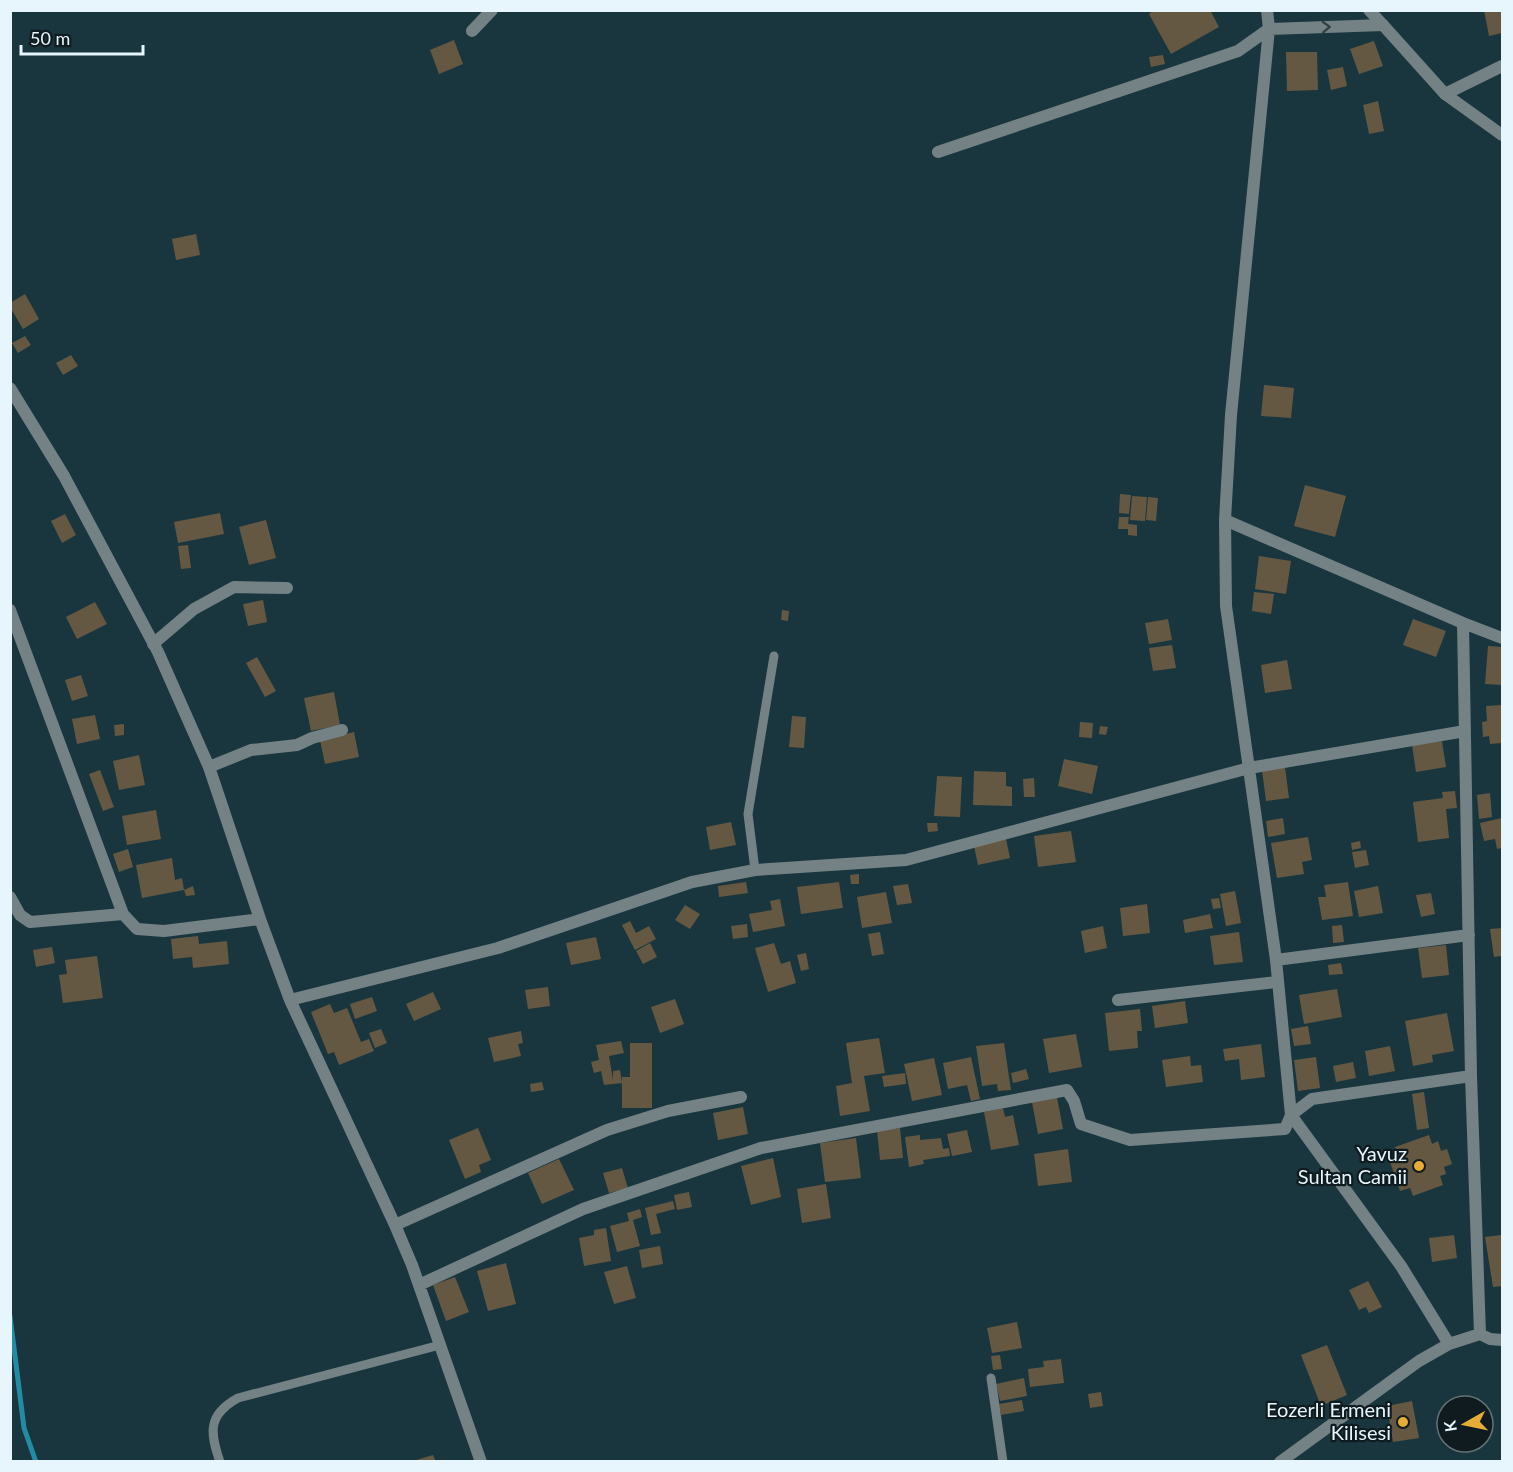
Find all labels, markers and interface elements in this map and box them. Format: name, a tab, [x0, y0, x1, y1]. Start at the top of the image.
scale bar	[21, 18, 142, 56]
one-way arrow	[1321, 20, 1330, 33]
text: 50 m	[30, 27, 70, 49]
place label: Yavuz Sultan Camii	[1298, 1141, 1407, 1188]
marker: Yavuz Sultan Camii	[1412, 1159, 1426, 1173]
north arrow	[1435, 1394, 1495, 1454]
place label: Eozerli Ermeni Kilisesi	[1266, 1397, 1391, 1444]
marker: Eozerli Ermeni Kilisesi	[1396, 1415, 1410, 1429]
text: K	[1439, 1419, 1460, 1433]

